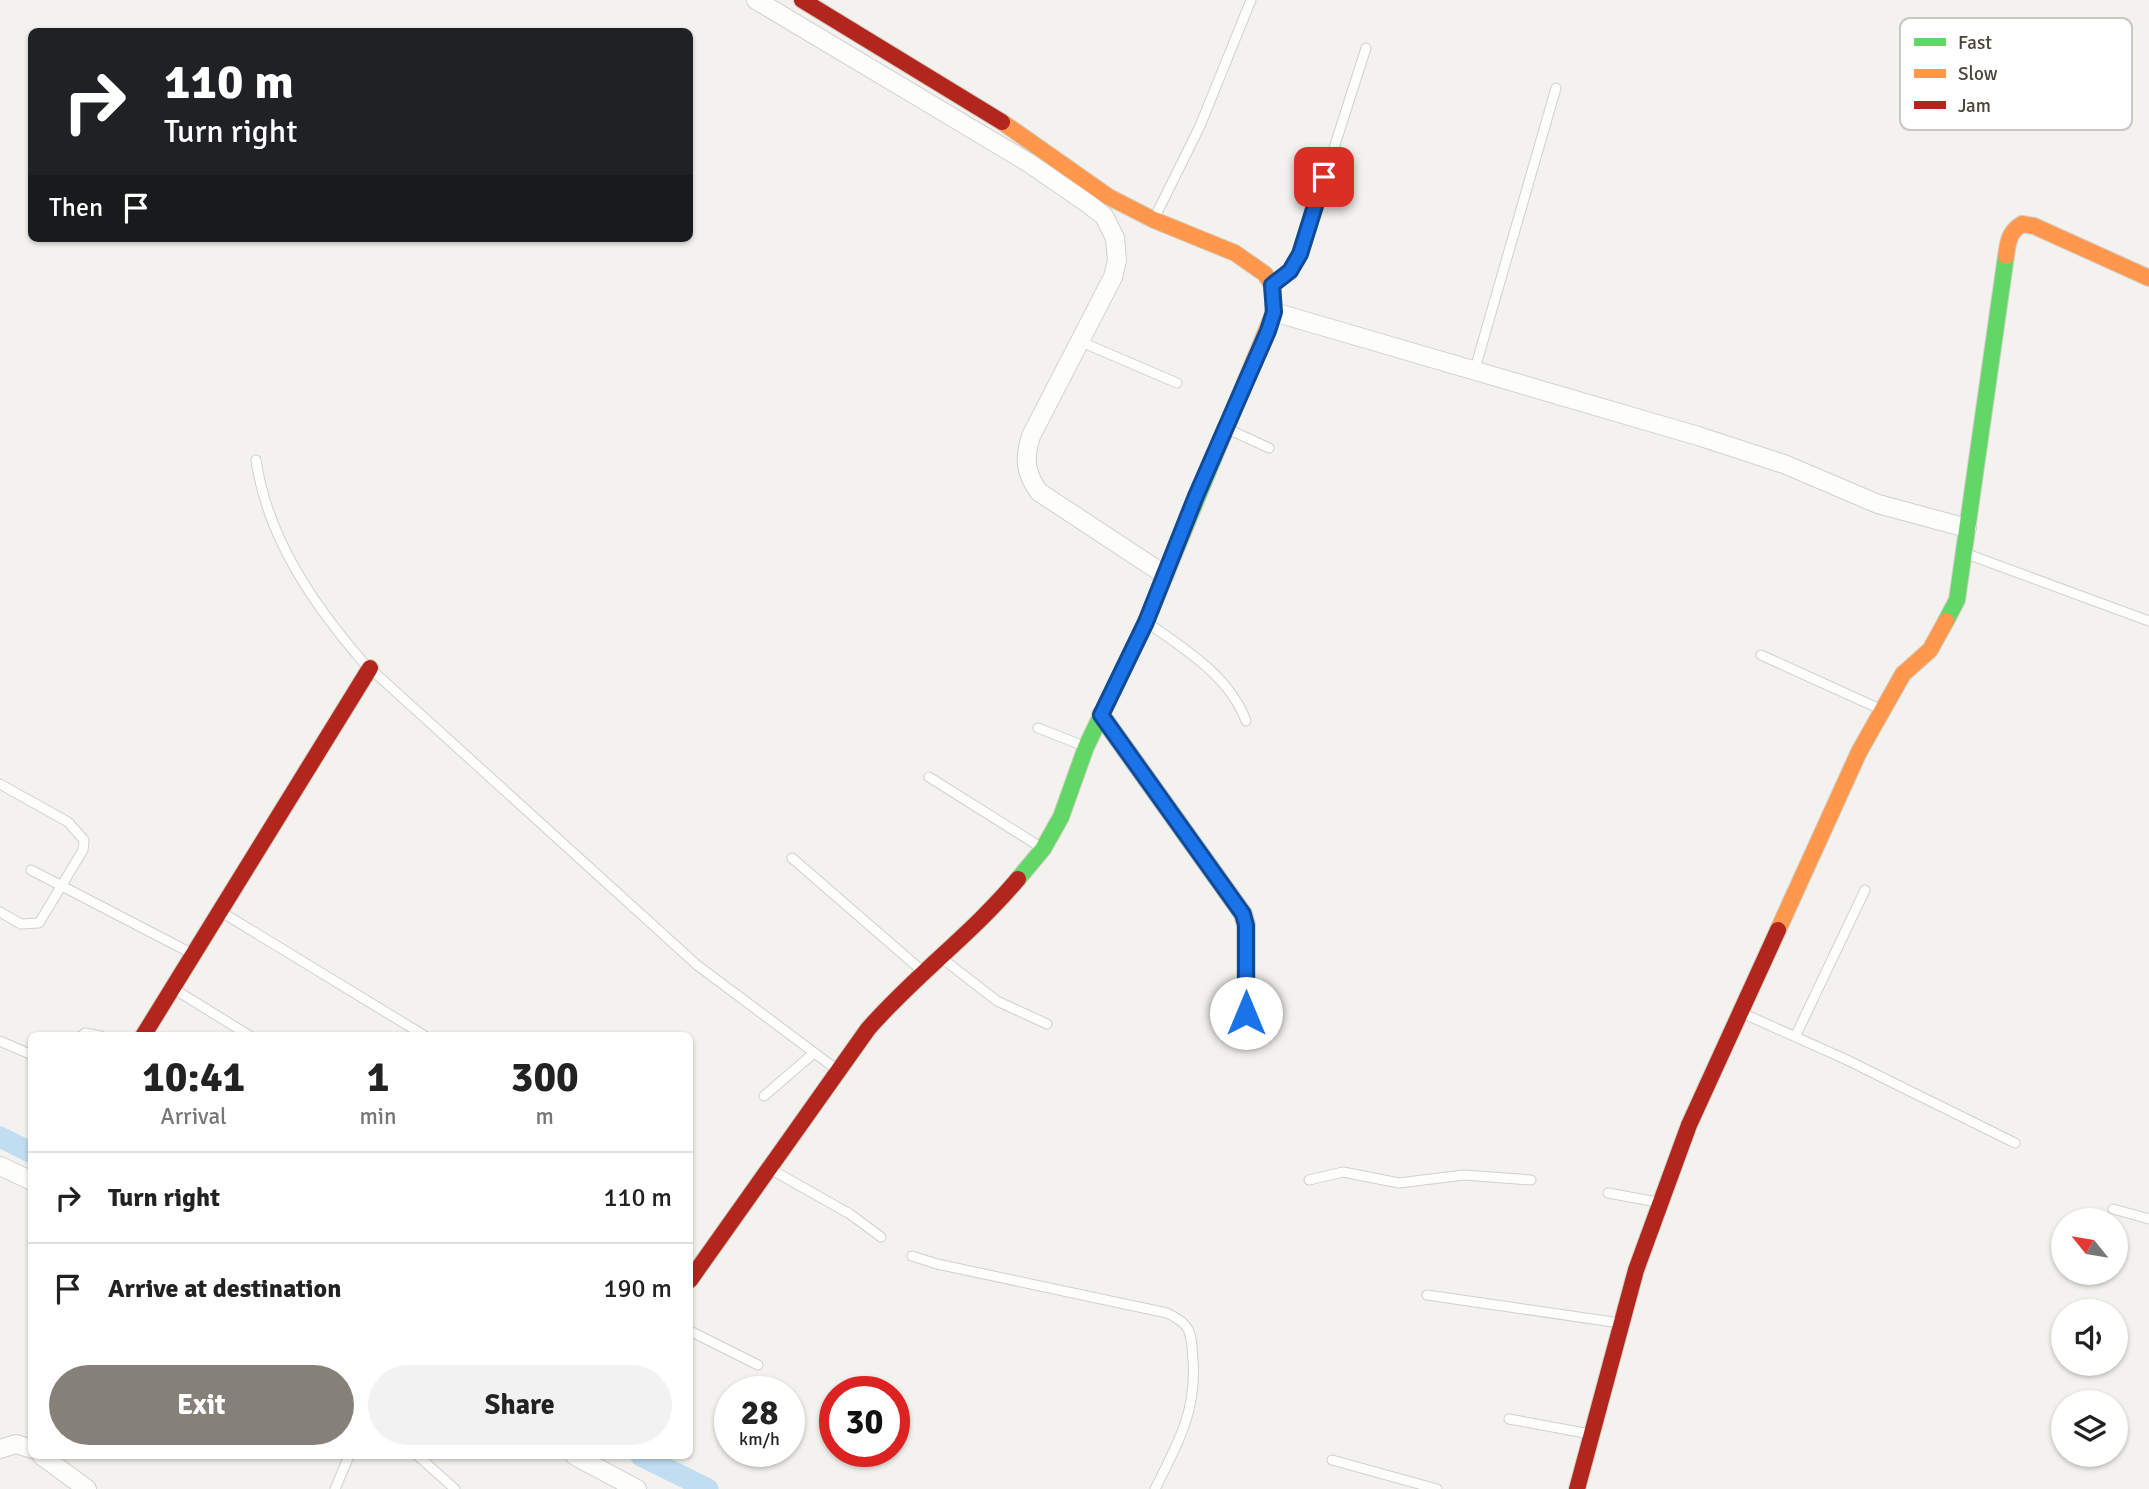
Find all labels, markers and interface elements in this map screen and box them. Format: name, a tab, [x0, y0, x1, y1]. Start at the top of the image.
legend	[1900, 18, 2132, 130]
text: Fast	[1958, 31, 1992, 55]
text: 110 m	[164, 52, 294, 112]
icon: right	[49, 56, 140, 147]
text: Slow	[1958, 62, 1998, 86]
text: Jam	[1958, 94, 1991, 118]
text: Turn right	[164, 112, 297, 151]
pin	[1294, 147, 1354, 207]
icon: arrive	[1305, 158, 1343, 196]
icon: arrive	[117, 189, 155, 227]
text: Then	[49, 192, 103, 224]
position arrow	[1209, 976, 1283, 1050]
text: 10:41	[142, 1052, 245, 1103]
text: 1	[367, 1052, 389, 1103]
text: 300	[511, 1052, 579, 1103]
text: Arrival	[161, 1102, 227, 1131]
text: min	[359, 1102, 397, 1131]
text: m	[536, 1102, 554, 1131]
icon: right	[49, 1179, 87, 1217]
text: Turn right	[108, 1182, 220, 1214]
text: 110 m	[603, 1182, 672, 1214]
north arrow	[2051, 1208, 2128, 1284]
map controls	[2051, 1208, 2128, 1467]
icon: arrive	[49, 1270, 87, 1308]
text: Arrive at destination	[108, 1273, 341, 1305]
text: 190 m	[603, 1273, 672, 1305]
button: sound	[2051, 1299, 2128, 1376]
button: Exit	[49, 1365, 354, 1445]
button: Share	[368, 1365, 672, 1445]
speed limit sign: 30	[819, 1376, 910, 1467]
button: layers	[2051, 1390, 2128, 1467]
text: 28	[741, 1391, 778, 1434]
text: km/h	[739, 1428, 780, 1450]

